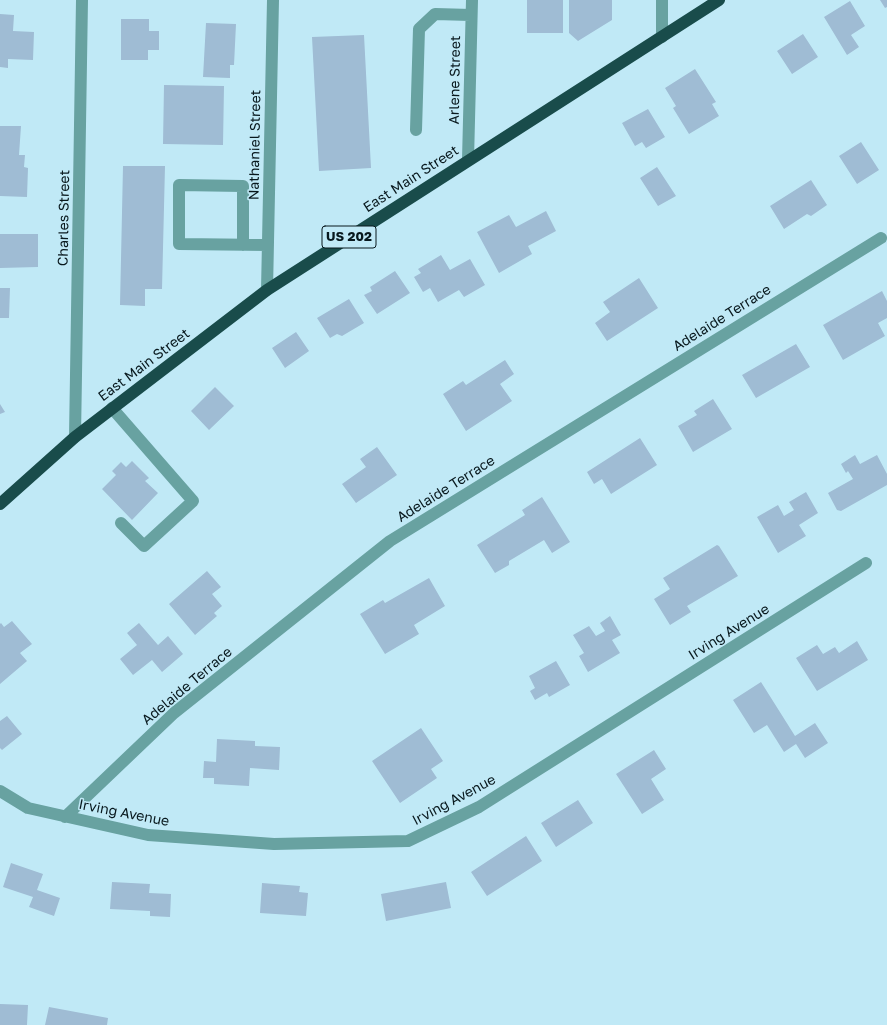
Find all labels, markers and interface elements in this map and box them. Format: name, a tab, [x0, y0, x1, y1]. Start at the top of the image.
street label: Arlene Street	[446, 35, 464, 125]
street label: Nathaniel Street	[246, 90, 264, 200]
street label: East Main Street	[360, 142, 462, 216]
street label: Charles Street	[55, 170, 73, 266]
road number: US 202	[322, 226, 376, 248]
street label: Adelaide Terrace	[670, 281, 774, 355]
street label: East Main Street	[95, 325, 193, 405]
street label: Adelaide Terrace	[394, 452, 498, 526]
street label: Irving Avenue	[686, 600, 772, 664]
street label: Adelaide Terrace	[139, 643, 235, 729]
street label: Irving Avenue	[409, 771, 499, 829]
street label: Irving Avenue	[77, 796, 171, 830]

